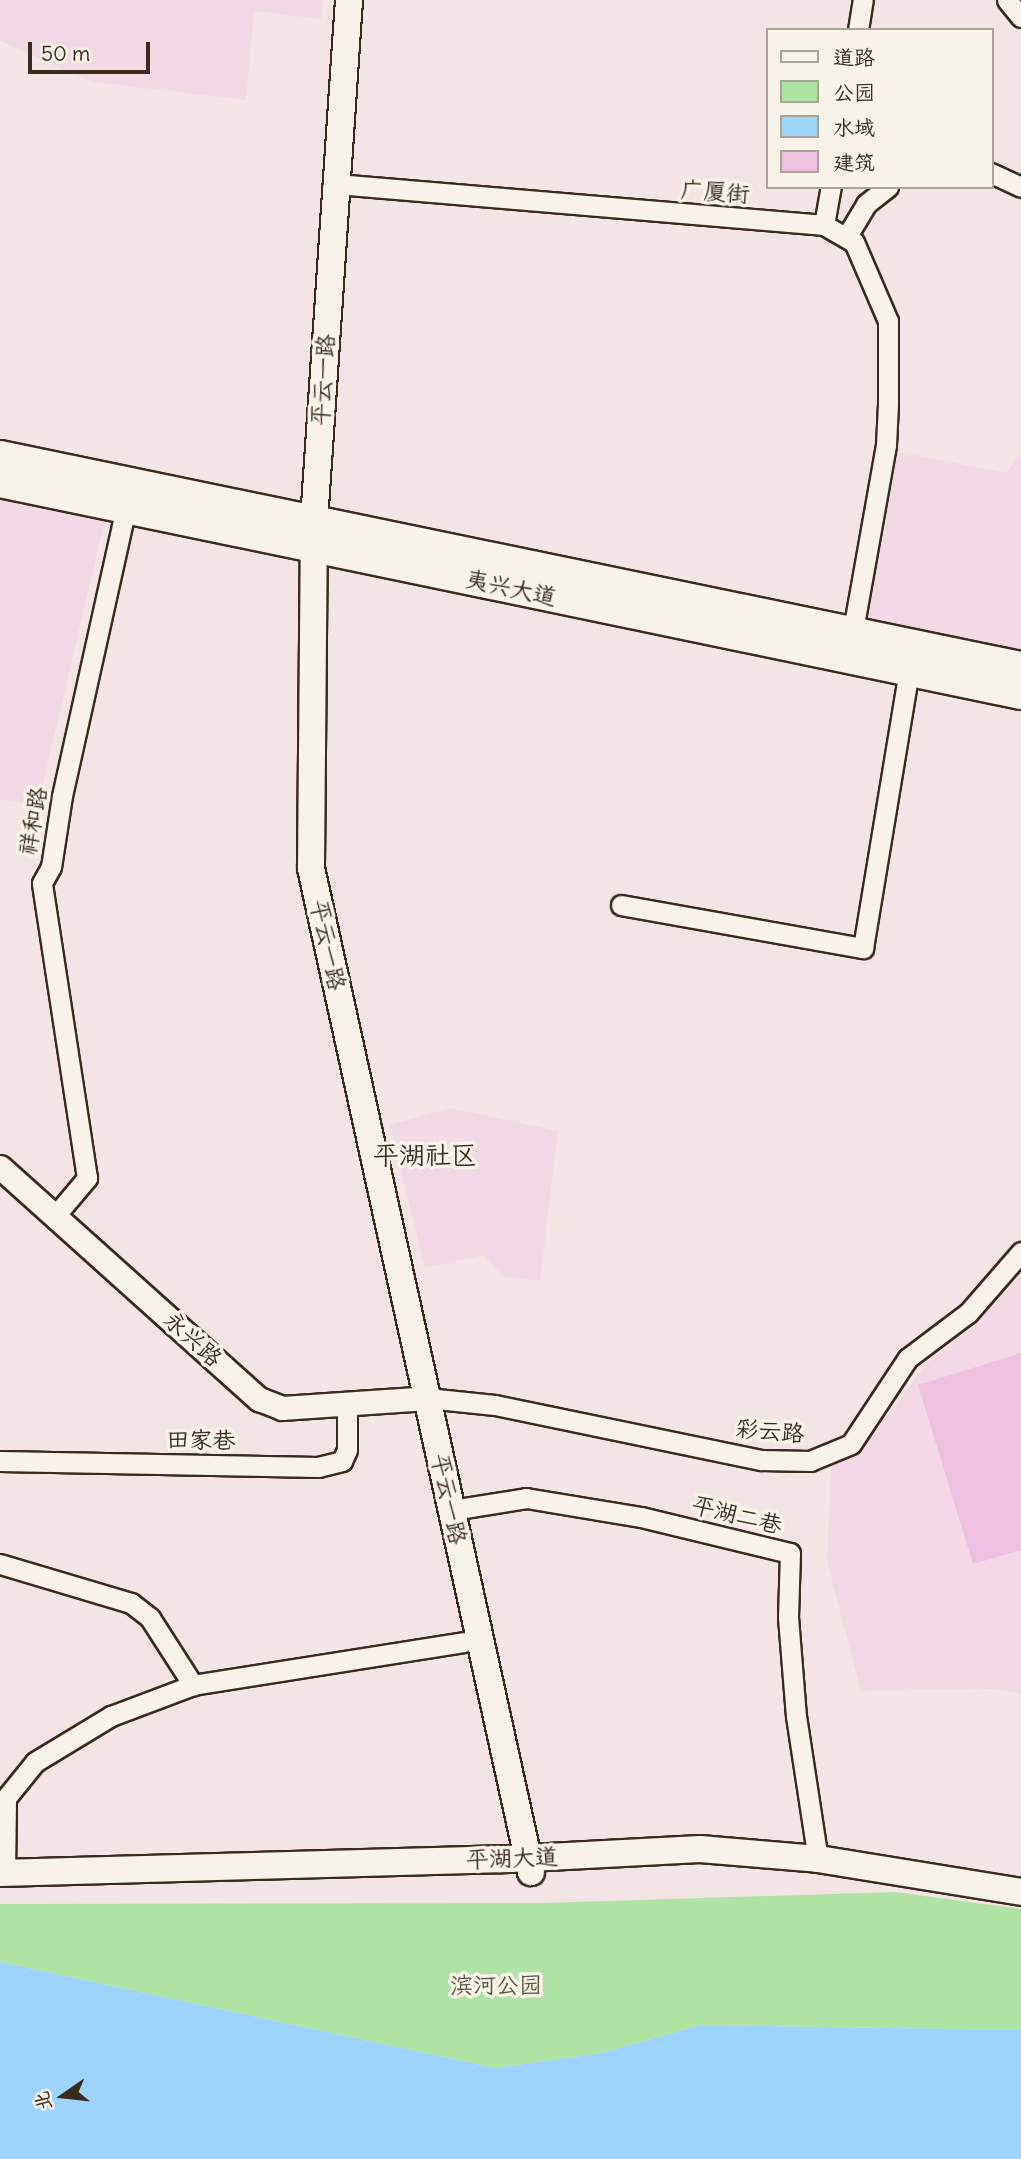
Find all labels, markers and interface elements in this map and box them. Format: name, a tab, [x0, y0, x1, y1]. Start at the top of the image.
scale bar	[32, 28, 154, 72]
legend	[766, 28, 993, 189]
text: 50 m	[41, 40, 90, 67]
text: 道路	[833, 44, 875, 71]
text: 公园	[833, 79, 875, 106]
text: 水域	[833, 114, 875, 141]
text: 建筑	[833, 149, 875, 176]
street label: 广厦街	[680, 176, 750, 208]
street label: 平云一路	[306, 333, 340, 427]
street label: 夷兴大道	[463, 565, 559, 611]
street label: 祥和路	[13, 785, 53, 857]
street label: 平云一路	[305, 897, 351, 993]
district label: 平湖社区	[373, 1139, 477, 1171]
street label: 永兴路	[158, 1306, 228, 1372]
street label: 彩云路	[734, 1414, 806, 1448]
street label: 田家巷	[166, 1426, 236, 1454]
street label: 平云一路	[426, 1451, 472, 1547]
street label: 平湖二巷	[689, 1490, 785, 1540]
street label: 平湖大道	[466, 1843, 558, 1873]
park label: 滨河公园	[450, 1971, 542, 1999]
north arrow	[28, 2061, 98, 2131]
text: 北	[29, 2089, 57, 2113]

